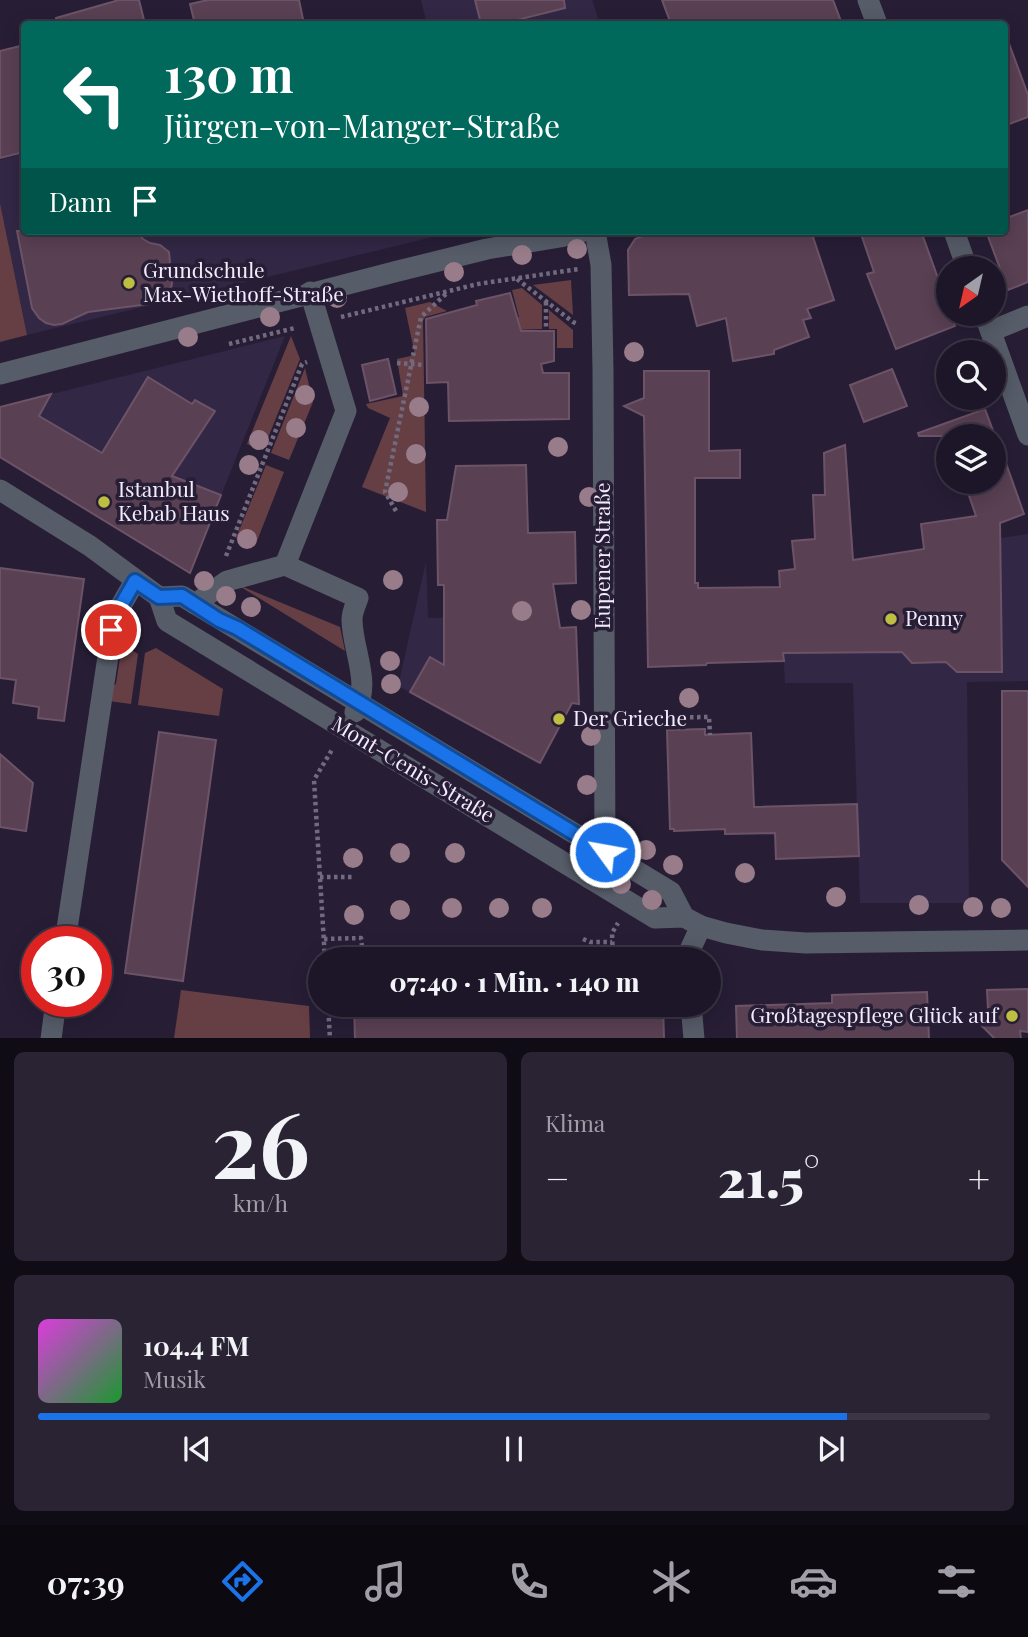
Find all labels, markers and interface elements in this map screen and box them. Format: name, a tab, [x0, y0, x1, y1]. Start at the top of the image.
text: 130 m	[164, 40, 294, 105]
icon: left	[49, 49, 140, 140]
text: Jürgen-von-Manger-Straße	[164, 103, 560, 146]
icon: arrive	[126, 182, 164, 220]
text: Dann	[49, 184, 112, 219]
place label: Grundschule Max-Wiethoff-Straße	[143, 255, 344, 307]
north arrow	[936, 256, 1006, 326]
map controls	[936, 256, 1006, 494]
marker: Grundschule Max-Wiethoff-Straße	[121, 275, 137, 291]
button: search	[936, 340, 1006, 410]
button: layers	[936, 424, 1006, 494]
place label: Istanbul Kebab Haus	[118, 474, 230, 526]
street label: Eupener Straße	[587, 483, 615, 629]
marker: Istanbul Kebab Haus	[96, 494, 112, 510]
pin	[81, 600, 141, 660]
place label: Penny	[905, 603, 964, 631]
icon: arrive	[92, 611, 130, 649]
marker: Penny	[883, 611, 899, 627]
place label: Der Grieche	[573, 703, 687, 731]
street label: Mont-Cenis-Straße	[328, 709, 501, 828]
marker: Der Grieche	[551, 711, 567, 727]
position arrow	[568, 815, 642, 889]
speed limit sign: 30	[21, 926, 112, 1017]
text: 07:40 · 1 Min. · 140 m	[390, 964, 639, 999]
place label: Großtagespflege Glück auf	[750, 1000, 1000, 1028]
marker: Großtagespflege Glück auf	[1004, 1008, 1020, 1024]
text: 26	[211, 1081, 310, 1202]
text: Klima	[545, 1107, 605, 1138]
text: 21.5°	[718, 1142, 820, 1211]
text: −	[545, 1152, 570, 1203]
text: +	[968, 1152, 990, 1203]
text: km/h	[233, 1187, 288, 1218]
text: 104.4 FM	[143, 1328, 249, 1363]
text: Musik	[143, 1363, 206, 1394]
icon: previous	[178, 1430, 216, 1468]
icon: pause	[495, 1430, 533, 1468]
icon: next	[812, 1430, 850, 1468]
icon: directions	[218, 1557, 267, 1606]
icon: music	[361, 1557, 410, 1606]
icon: phone	[504, 1557, 553, 1606]
icon: climate	[647, 1557, 696, 1606]
icon: car	[789, 1557, 838, 1606]
icon: filters	[932, 1557, 981, 1606]
text: 07:39	[47, 1560, 125, 1603]

